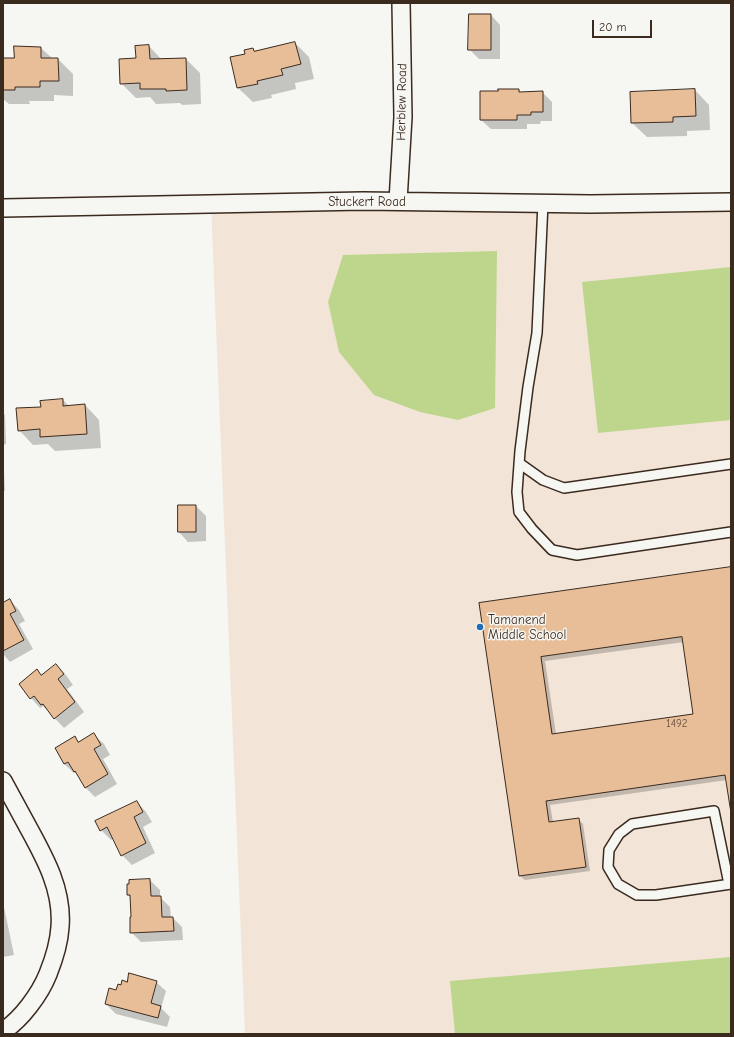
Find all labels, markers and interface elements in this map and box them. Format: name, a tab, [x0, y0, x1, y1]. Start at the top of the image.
scale bar	[594, 12, 654, 38]
text: 20 m	[599, 20, 627, 34]
street label: Herblew Road	[394, 63, 410, 141]
street label: Stuckert Road	[328, 194, 406, 210]
place label: Tamanend Middle School	[488, 612, 566, 643]
marker: Tamanend Middle School	[475, 622, 485, 632]
house number: 1492	[666, 717, 688, 731]

